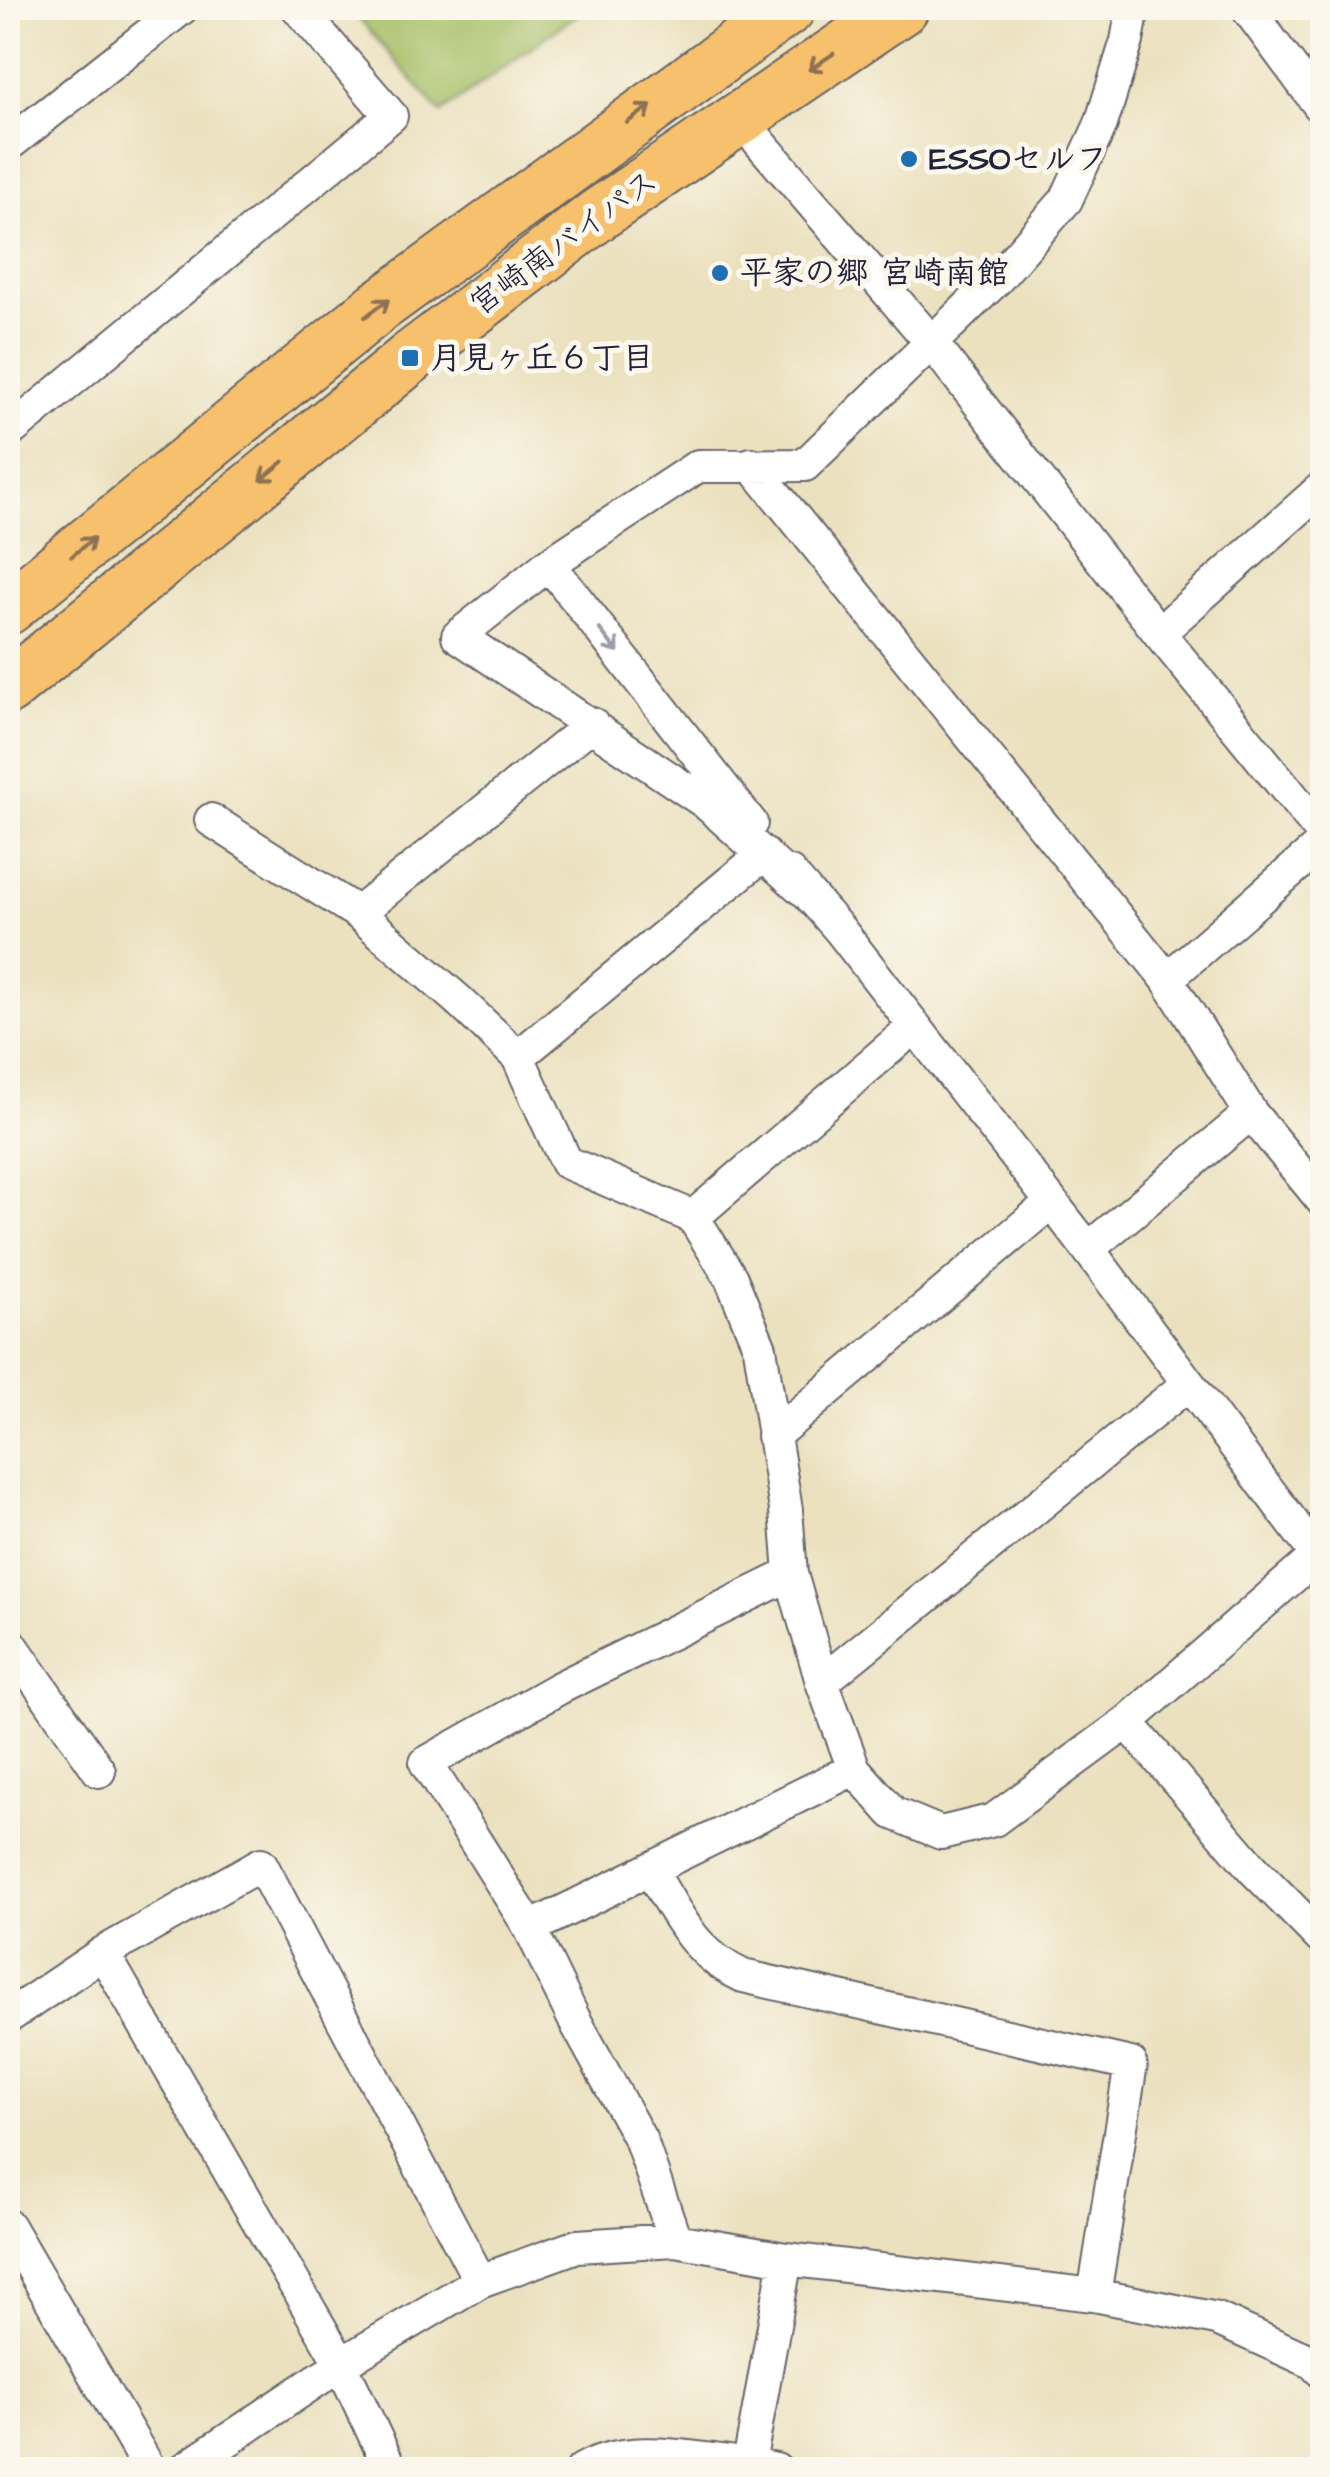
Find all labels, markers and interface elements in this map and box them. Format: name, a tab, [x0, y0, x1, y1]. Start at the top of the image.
one-way arrow	[808, 51, 836, 72]
one-way arrow	[624, 104, 652, 125]
place label: ESSOセルフ	[929, 137, 1108, 182]
marker: ESSOセルフ	[898, 148, 920, 170]
street label: 宮崎南バイパス	[460, 159, 668, 327]
place label: 平家の郷 宮崎南館	[740, 251, 1009, 296]
marker: 平家の郷 宮崎南館	[709, 262, 731, 284]
one-way arrow	[364, 297, 390, 319]
place label: 月見ヶ丘６丁目	[430, 336, 654, 381]
marker: 月見ヶ丘６丁目	[399, 347, 421, 369]
one-way arrow	[260, 460, 286, 482]
one-way arrow	[69, 536, 95, 558]
one-way arrow	[598, 627, 619, 654]

